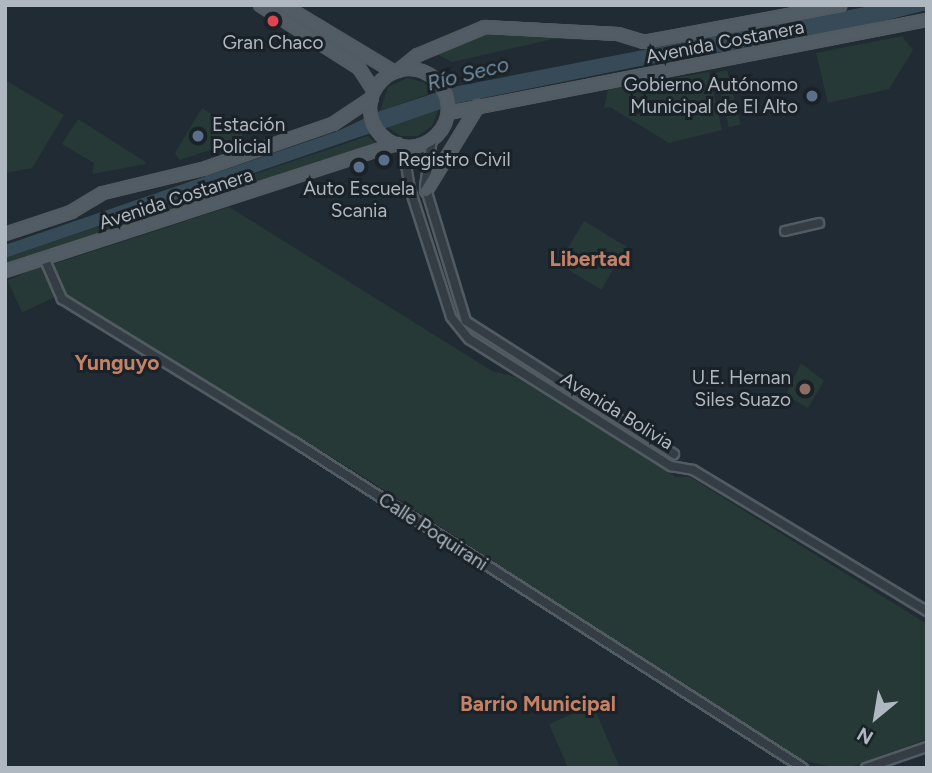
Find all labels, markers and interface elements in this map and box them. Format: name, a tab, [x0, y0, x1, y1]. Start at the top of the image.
marker: Gran Chaco	[265, 13, 281, 29]
street label: Avenida Costanera	[644, 15, 806, 69]
place label: Gran Chaco	[222, 32, 324, 54]
water label: Río Seco	[424, 52, 512, 96]
place label: Gobierno Autónomo Municipal de El Alto	[623, 74, 798, 118]
marker: Gobierno Autónomo Municipal de El Alto	[804, 88, 820, 104]
place label: Estación Policial	[212, 114, 285, 158]
marker: Estación Policial	[190, 128, 206, 144]
place label: Registro Civil	[398, 149, 511, 171]
marker: Registro Civil	[376, 152, 392, 168]
marker: Auto Escuela Scania	[351, 159, 367, 175]
street label: Avenida Costanera	[96, 163, 256, 235]
place label: Auto Escuela Scania	[303, 178, 415, 222]
district label: Libertad	[550, 246, 630, 272]
district label: Yunguyo	[75, 350, 159, 376]
street label: Avenida Bolivia	[557, 367, 677, 455]
place label: U.E. Hernan Siles Suazo	[692, 367, 791, 411]
marker: U.E. Hernan Siles Suazo	[797, 381, 813, 397]
street label: Calle Poquirani	[374, 488, 492, 576]
north arrow	[841, 682, 911, 752]
district label: Barrio Municipal	[460, 691, 616, 717]
text: N	[853, 722, 877, 749]

